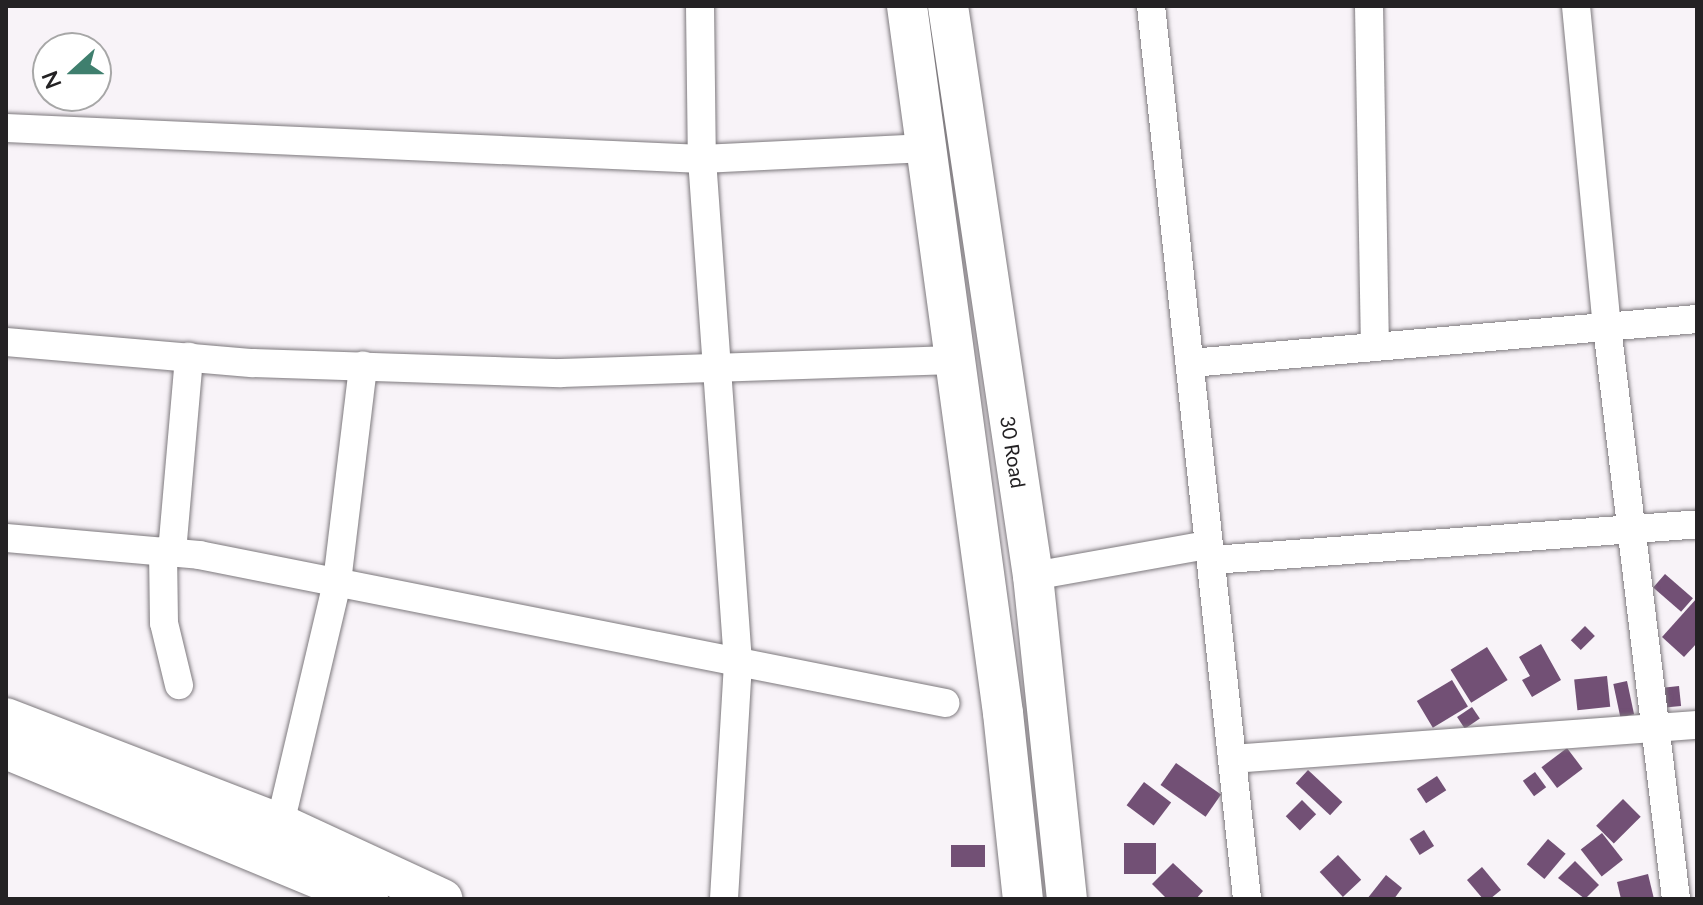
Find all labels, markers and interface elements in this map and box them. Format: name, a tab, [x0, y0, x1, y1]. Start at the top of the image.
north arrow	[32, 32, 112, 112]
text: N	[35, 67, 67, 93]
street label: 30 Road	[995, 414, 1031, 490]

